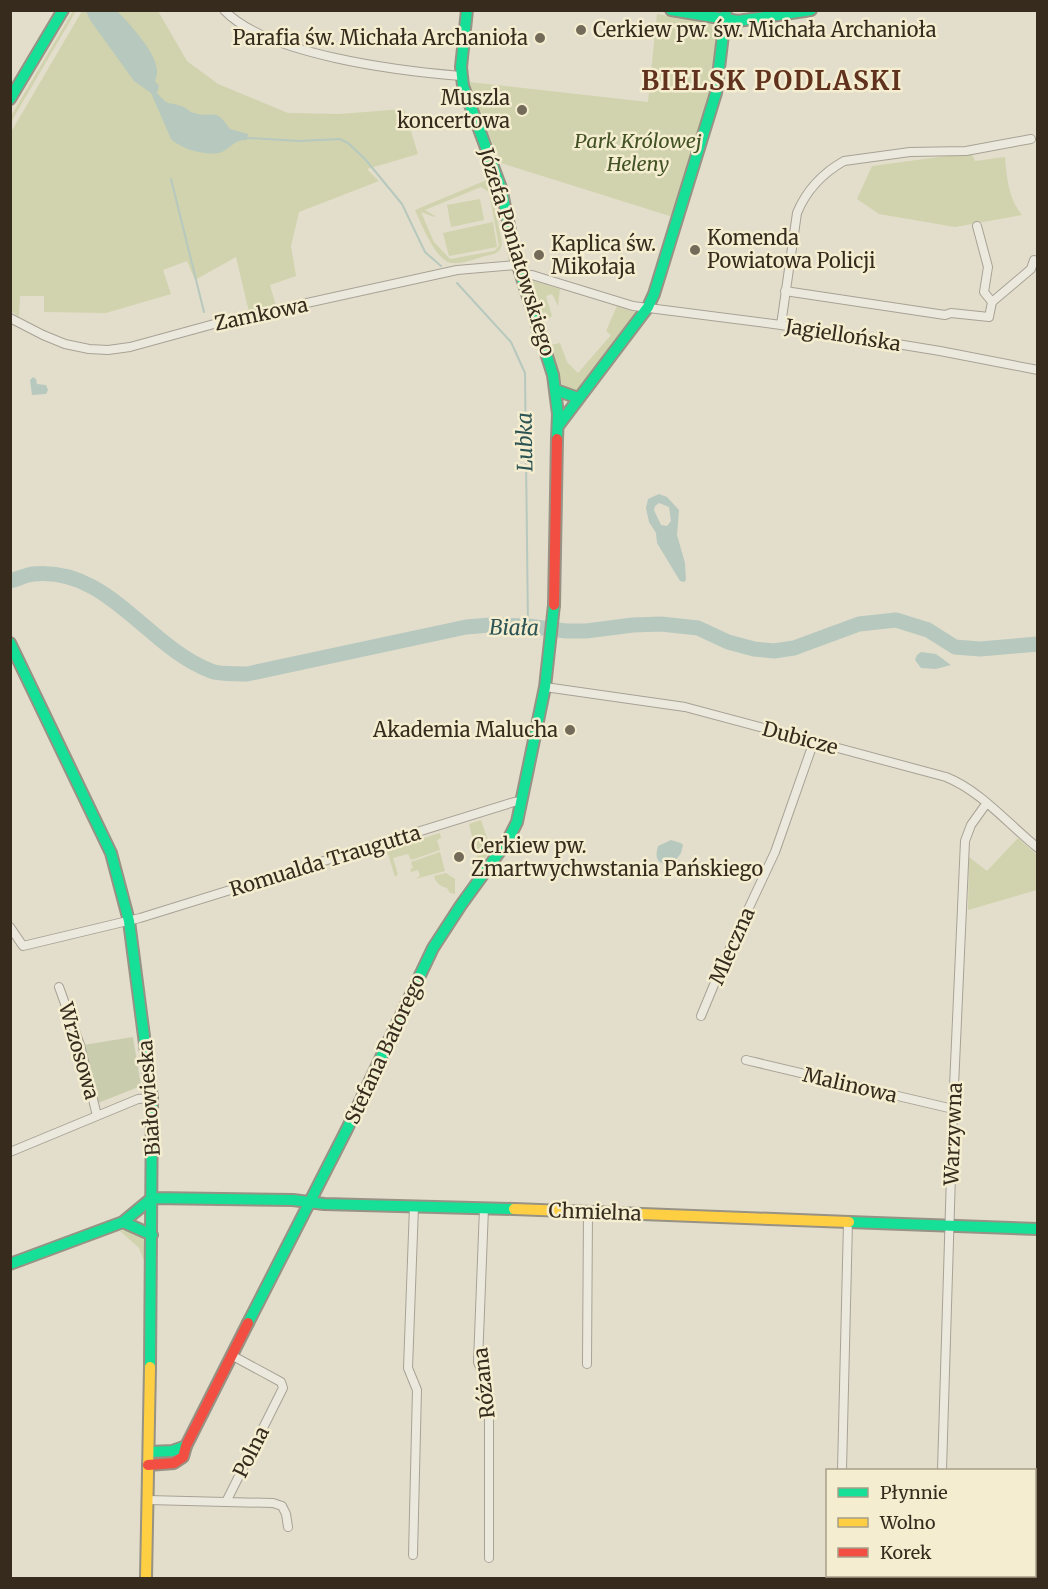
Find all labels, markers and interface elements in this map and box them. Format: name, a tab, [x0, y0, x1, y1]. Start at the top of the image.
place label: Cerkiew pw. św. Michała Archanioła	[593, 17, 937, 42]
marker: Cerkiew pw. św. Michała Archanioła	[574, 23, 588, 37]
place label: Parafia św. Michała Archanioła	[232, 25, 528, 50]
marker: Parafia św. Michała Archanioła	[533, 31, 547, 45]
district label: BIELSK PODLASKI	[641, 64, 903, 97]
place label: Muszla koncertowa	[397, 85, 510, 133]
marker: Muszla koncertowa	[515, 103, 529, 117]
park label: Park Królowej Heleny	[574, 128, 702, 176]
street label: Józefa Poniatowskiego	[474, 144, 561, 359]
place label: Komenda Powiatowa Policji	[707, 225, 876, 273]
place label: Kaplica św. Mikołaja	[551, 231, 656, 279]
marker: Komenda Powiatowa Policji	[688, 243, 702, 257]
marker: Kaplica św. Mikołaja	[532, 248, 546, 262]
street label: Zamkowa	[212, 291, 310, 336]
street label: Jagiellońska	[782, 313, 903, 356]
water label: Lubka	[510, 412, 539, 472]
water label: Biała	[489, 614, 539, 641]
street label: Dubicze	[760, 715, 841, 760]
place label: Akademia Malucha	[372, 717, 558, 742]
marker: Akademia Malucha	[563, 723, 577, 737]
street label: Romualda Traugutta	[226, 819, 424, 901]
place label: Cerkiew pw. Zmartwychwstania Pańskiego	[471, 833, 763, 881]
marker: Cerkiew pw. Zmartwychwstania Pańskiego	[452, 850, 466, 864]
street label: Mleczna	[703, 903, 760, 988]
street label: Stefana Batorego	[339, 969, 430, 1128]
street label: Wrzosowa	[53, 999, 105, 1103]
street label: Białowieska	[132, 1039, 165, 1157]
street label: Malinowa	[801, 1062, 900, 1108]
street label: Warzywna	[938, 1082, 967, 1187]
street label: Chmielna	[548, 1197, 642, 1226]
street label: Różana	[467, 1346, 500, 1420]
street label: Polna	[227, 1422, 274, 1482]
legend	[826, 1469, 1036, 1577]
text: Płynnie	[880, 1481, 948, 1504]
text: Wolno	[879, 1511, 936, 1534]
text: Korek	[880, 1541, 932, 1564]

